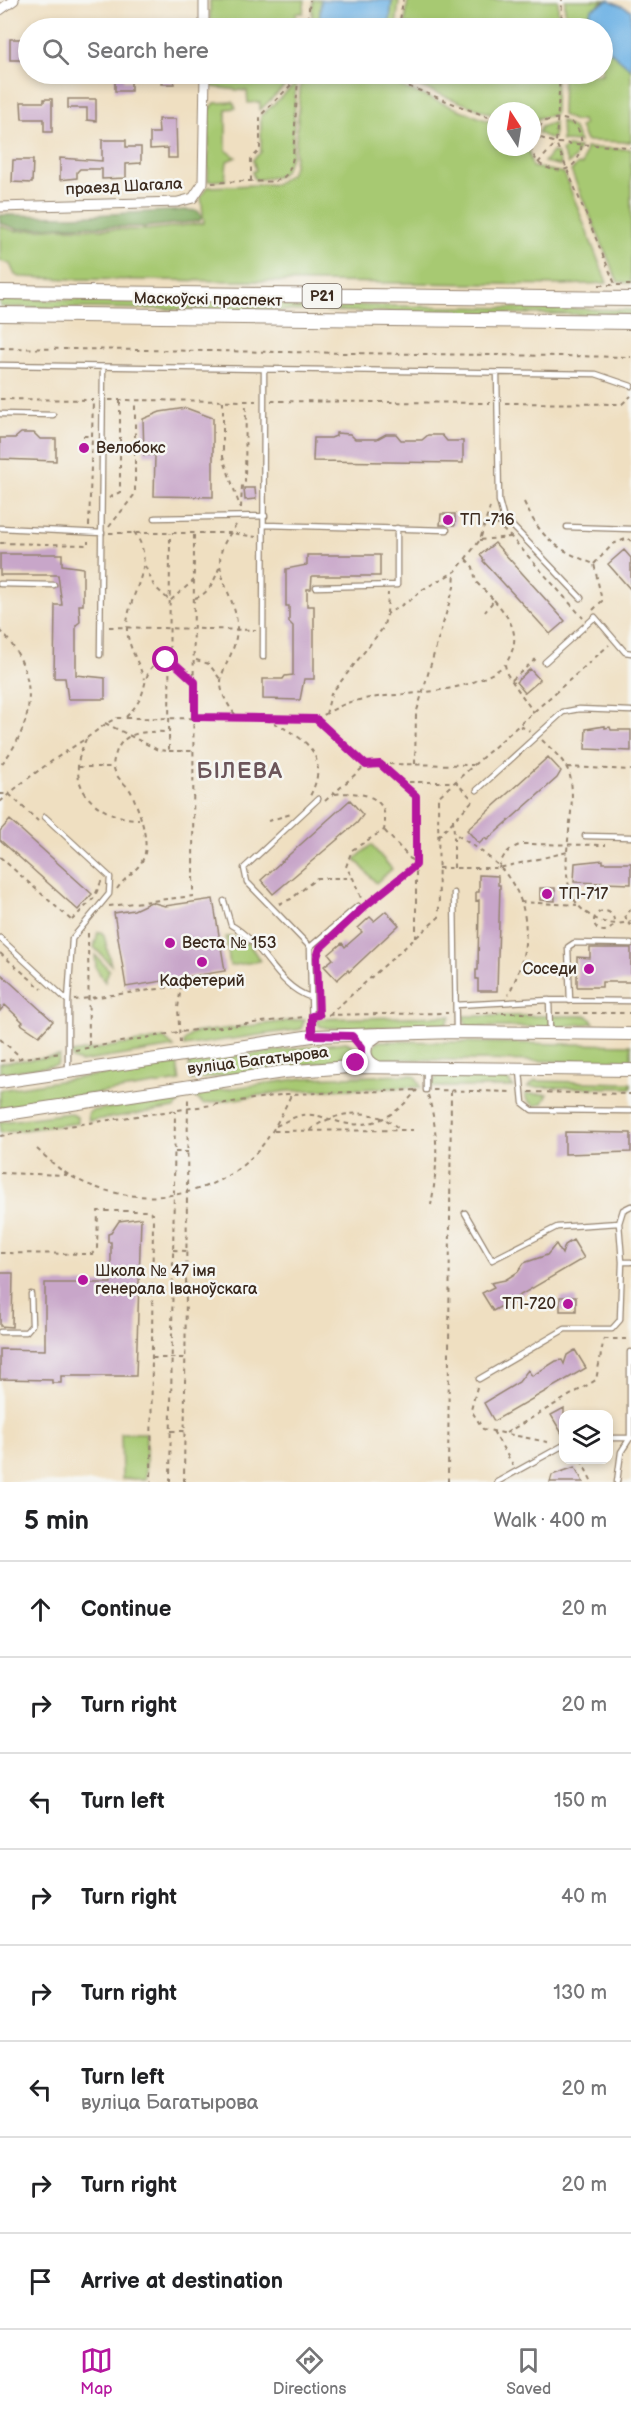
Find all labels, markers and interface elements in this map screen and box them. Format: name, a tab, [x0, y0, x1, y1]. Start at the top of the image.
search box	[18, 18, 613, 84]
icon: search	[39, 35, 72, 68]
text: Search here	[87, 38, 209, 65]
north arrow	[487, 102, 541, 156]
street label: праезд Шагала	[65, 174, 184, 200]
road number: Р21	[302, 284, 342, 308]
street label: Маскоўскі праспект	[133, 289, 283, 311]
place label: Велобокс	[96, 439, 166, 458]
marker: Велобокс	[77, 441, 91, 455]
place label: ТП -716	[460, 511, 515, 530]
marker: ТП -716	[441, 513, 455, 527]
route start	[152, 646, 178, 672]
district label: БІЛЕВА	[196, 758, 284, 785]
place label: ТП-717	[559, 885, 608, 904]
marker: ТП-717	[540, 887, 554, 901]
place label: Веста № 153	[182, 934, 277, 953]
marker: Веста № 153	[163, 936, 177, 950]
marker: Кафетерий	[195, 955, 209, 969]
place label: Соседи	[522, 960, 577, 979]
marker: Соседи	[582, 962, 596, 976]
place label: Кафетерий	[159, 972, 245, 991]
street label: вуліца Багатырова	[186, 1043, 330, 1079]
route end	[342, 1049, 368, 1075]
place label: Школа № 47 імя генерала Іваноўскага	[95, 1262, 258, 1299]
marker: Школа № 47 імя генерала Іваноўскага	[76, 1273, 90, 1287]
place label: ТП-720	[502, 1295, 556, 1314]
marker: ТП-720	[561, 1297, 575, 1311]
map controls	[559, 1410, 613, 1464]
button: layers	[559, 1410, 613, 1464]
text: 5 min	[24, 1506, 89, 1537]
text: Walk · 400 m	[494, 1509, 607, 1533]
icon: ahead	[24, 1593, 57, 1626]
text: Continue	[81, 1596, 171, 1623]
text: 20 m	[562, 1597, 607, 1621]
icon: right	[24, 1689, 57, 1722]
text: Turn right	[81, 1692, 177, 1719]
text: 20 m	[562, 1693, 607, 1717]
icon: left	[24, 1785, 57, 1818]
text: Turn left	[81, 1788, 165, 1815]
text: 150 m	[554, 1789, 607, 1813]
icon: right	[24, 1881, 57, 1914]
text: Turn right	[81, 1884, 177, 1911]
text: 40 m	[561, 1885, 607, 1909]
icon: right	[24, 1977, 57, 2010]
text: Turn right	[81, 1980, 177, 2007]
text: 130 m	[553, 1981, 607, 2005]
text: Turn left	[81, 2064, 165, 2091]
icon: left	[24, 2073, 57, 2106]
text: 20 m	[562, 2077, 607, 2101]
text: вуліца Багатырова	[81, 2091, 258, 2115]
icon: right	[24, 2169, 57, 2202]
text: Turn right	[81, 2172, 177, 2199]
text: 20 m	[562, 2173, 607, 2197]
icon: arrive	[24, 2265, 57, 2298]
text: Arrive at destination	[81, 2268, 283, 2295]
tab: Map	[80, 2344, 113, 2399]
tab: Directions	[273, 2344, 346, 2399]
tab: Saved	[506, 2344, 551, 2399]

